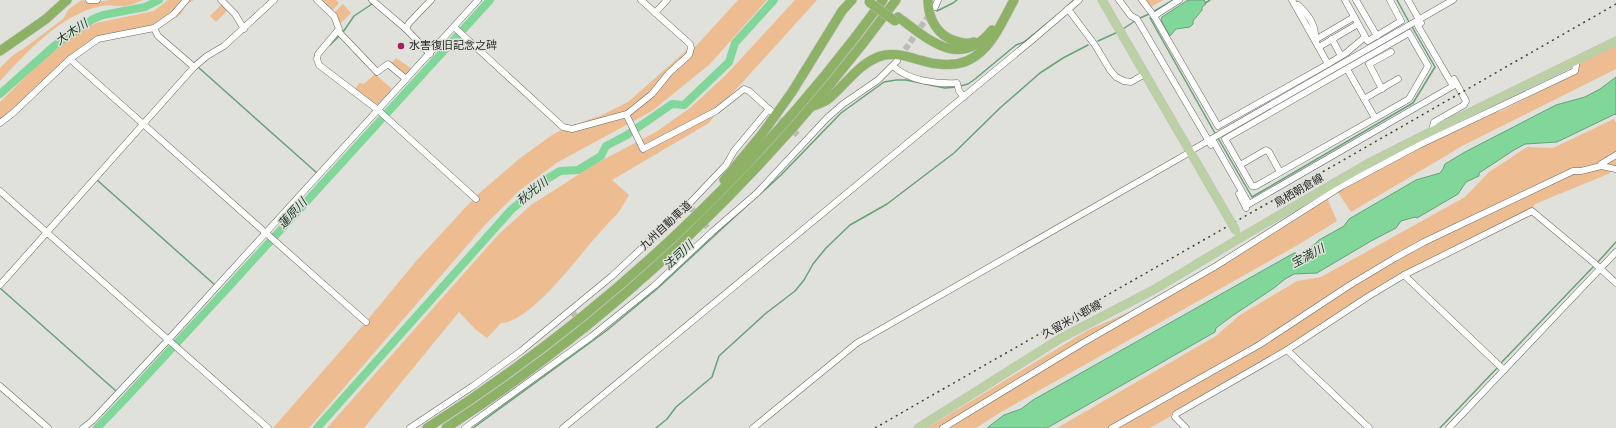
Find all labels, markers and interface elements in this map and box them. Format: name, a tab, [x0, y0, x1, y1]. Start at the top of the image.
water label: 大木川	[53, 15, 93, 50]
place label: 水害復旧記念之碑	[409, 39, 497, 53]
marker: 水害復旧記念之碑	[396, 41, 406, 51]
street label: 鳥栖朝倉線	[1272, 171, 1326, 211]
water label: 秋光川	[514, 173, 554, 209]
water label: 蓮原川	[275, 194, 312, 233]
street label: 九州自動車道	[637, 198, 695, 254]
water label: 法司川	[660, 237, 699, 274]
water label: 宝満川	[1288, 241, 1329, 273]
street label: 久留米小郡線	[1040, 298, 1104, 342]

